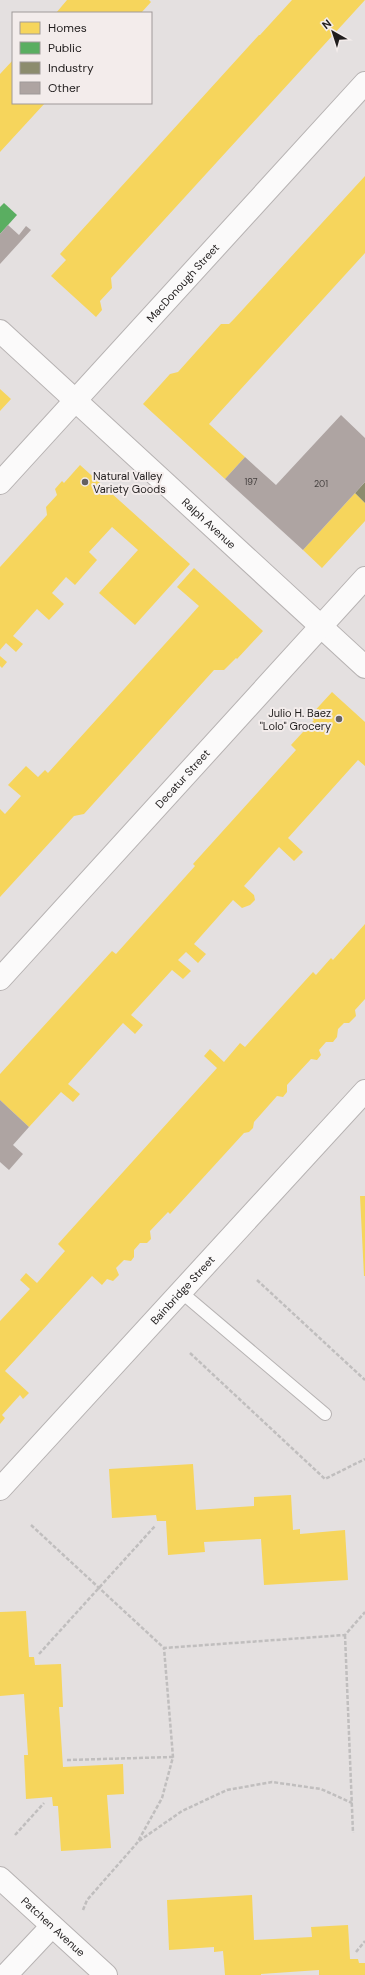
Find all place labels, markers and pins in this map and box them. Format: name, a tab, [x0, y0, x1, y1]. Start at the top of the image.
place label: Natural Valley Variety Goods	[93, 469, 166, 496]
marker: Natural Valley Variety Goods	[80, 477, 90, 487]
place label: Julio H. Baez "Lolo" Grocery	[260, 706, 331, 733]
marker: Julio H. Baez "Lolo" Grocery	[334, 714, 344, 724]

